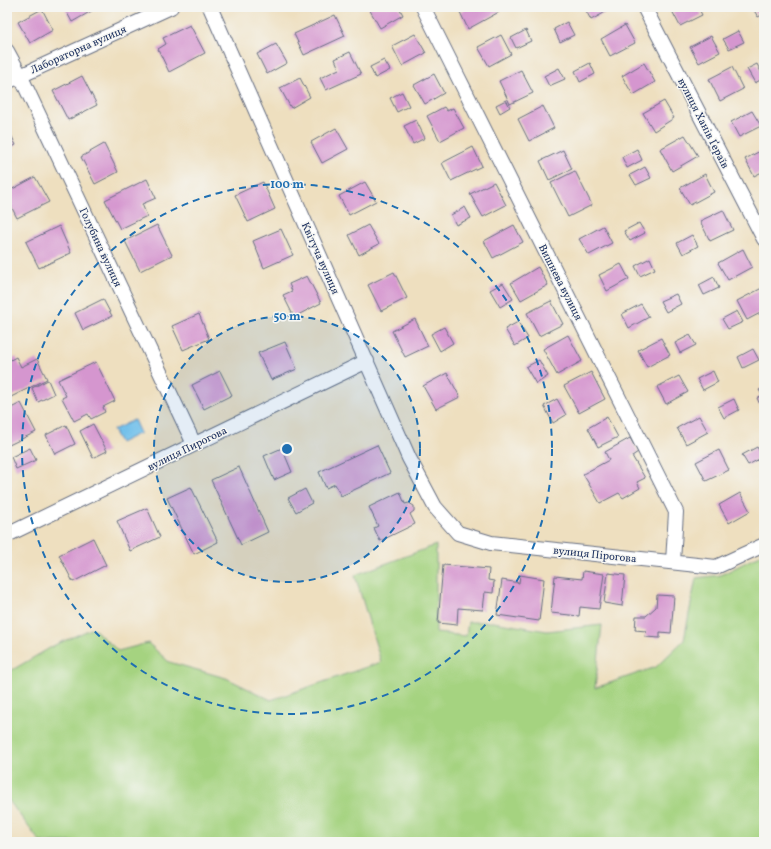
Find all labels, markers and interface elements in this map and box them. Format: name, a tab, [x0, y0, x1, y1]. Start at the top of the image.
street label: Лабораторна вулиця	[28, 22, 129, 78]
street label: вулиця Ханів Ґераїв	[673, 76, 732, 172]
text: 100 m	[270, 177, 304, 193]
street label: Голубина вулиця	[75, 205, 125, 290]
street label: Квітуча вулиця	[297, 220, 342, 297]
street label: Вишнева вулиця	[534, 242, 586, 324]
text: 50 m	[273, 309, 301, 325]
street label: вулиця Пирогова	[145, 423, 230, 475]
centre of rings	[280, 442, 294, 456]
street label: вулиця Пірогова	[553, 544, 638, 567]

